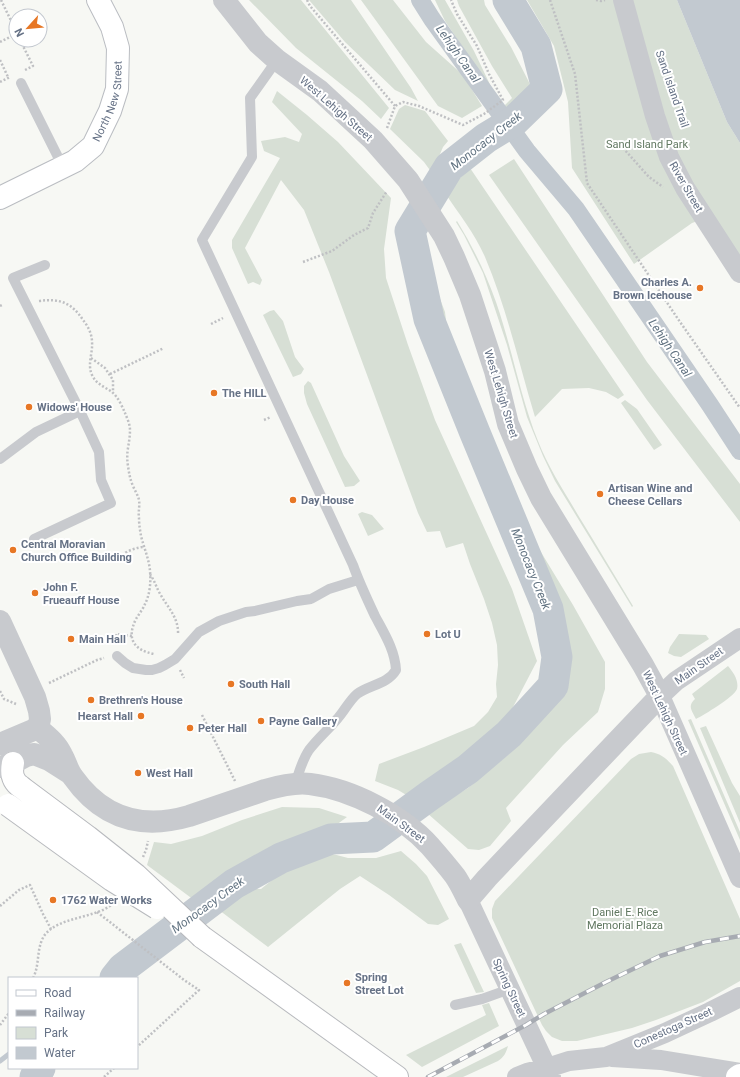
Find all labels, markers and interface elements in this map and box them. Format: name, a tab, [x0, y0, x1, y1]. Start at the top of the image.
north arrow	[8, 8, 48, 48]
water label: Lehigh Canal	[433, 23, 483, 86]
text: N	[12, 26, 27, 39]
street label: Sand Island Trail	[653, 49, 691, 129]
street label: North New Street	[90, 60, 124, 144]
street label: West Lehigh Street	[297, 74, 375, 144]
water label: Monocacy Creek	[448, 108, 525, 173]
park label: Sand Island Park	[606, 138, 688, 151]
street label: River Street	[666, 159, 706, 215]
place label: Charles A. Brown Icehouse	[613, 276, 692, 302]
marker: Charles A. Brown Icehouse	[695, 283, 705, 293]
water label: Lehigh Canal	[645, 316, 695, 380]
street label: West Lehigh Street	[481, 348, 521, 440]
place label: The HILL	[222, 387, 267, 400]
marker: The HILL	[209, 388, 219, 398]
place label: Widows' House	[37, 401, 112, 414]
marker: Widows' House	[24, 402, 34, 412]
place label: Artisan Wine and Cheese Cellars	[608, 482, 692, 508]
marker: Artisan Wine and Cheese Cellars	[595, 489, 605, 499]
place label: Day House	[301, 494, 354, 507]
marker: Day House	[288, 495, 298, 505]
water label: Monocacy Creek	[508, 526, 554, 613]
place label: Central Moravian Church Office Building	[21, 538, 132, 564]
marker: Central Moravian Church Office Building	[8, 545, 18, 555]
place label: John F. Frueauff House	[43, 581, 119, 607]
marker: John F. Frueauff House	[30, 588, 40, 598]
place label: Lot U	[435, 628, 461, 641]
marker: Lot U	[422, 629, 432, 639]
place label: Main Hall	[79, 633, 126, 646]
marker: Main Hall	[66, 634, 76, 644]
street label: Main Street	[672, 644, 726, 687]
street label: West Lehigh Street	[640, 669, 690, 758]
place label: South Hall	[239, 678, 290, 691]
marker: South Hall	[226, 679, 236, 689]
place label: Brethren's House	[99, 694, 183, 707]
marker: Brethren's House	[86, 695, 96, 705]
place label: Hearst Hall	[78, 710, 133, 723]
marker: Hearst Hall	[136, 711, 146, 721]
place label: Payne Gallery	[269, 715, 337, 728]
marker: Payne Gallery	[256, 716, 266, 726]
place label: Peter Hall	[198, 722, 247, 735]
marker: Peter Hall	[185, 723, 195, 733]
place label: West Hall	[146, 767, 193, 780]
marker: West Hall	[133, 768, 143, 778]
street label: Main Street	[374, 802, 428, 846]
water label: Monocacy Creek	[169, 873, 248, 936]
place label: 1762 Water Works	[61, 894, 152, 907]
marker: 1762 Water Works	[48, 895, 58, 905]
park label: Daniel E. Rice Memorial Plaza	[587, 906, 663, 932]
street label: Spring Street	[490, 957, 528, 1020]
place label: Spring Street Lot	[355, 971, 404, 997]
legend	[8, 977, 138, 1069]
marker: Spring Street Lot	[342, 978, 352, 988]
text: Road	[44, 986, 72, 1000]
street label: Conestoga Street	[632, 1005, 715, 1051]
text: Railway	[44, 1006, 85, 1020]
text: Park	[44, 1026, 69, 1040]
text: Water	[44, 1046, 75, 1060]

